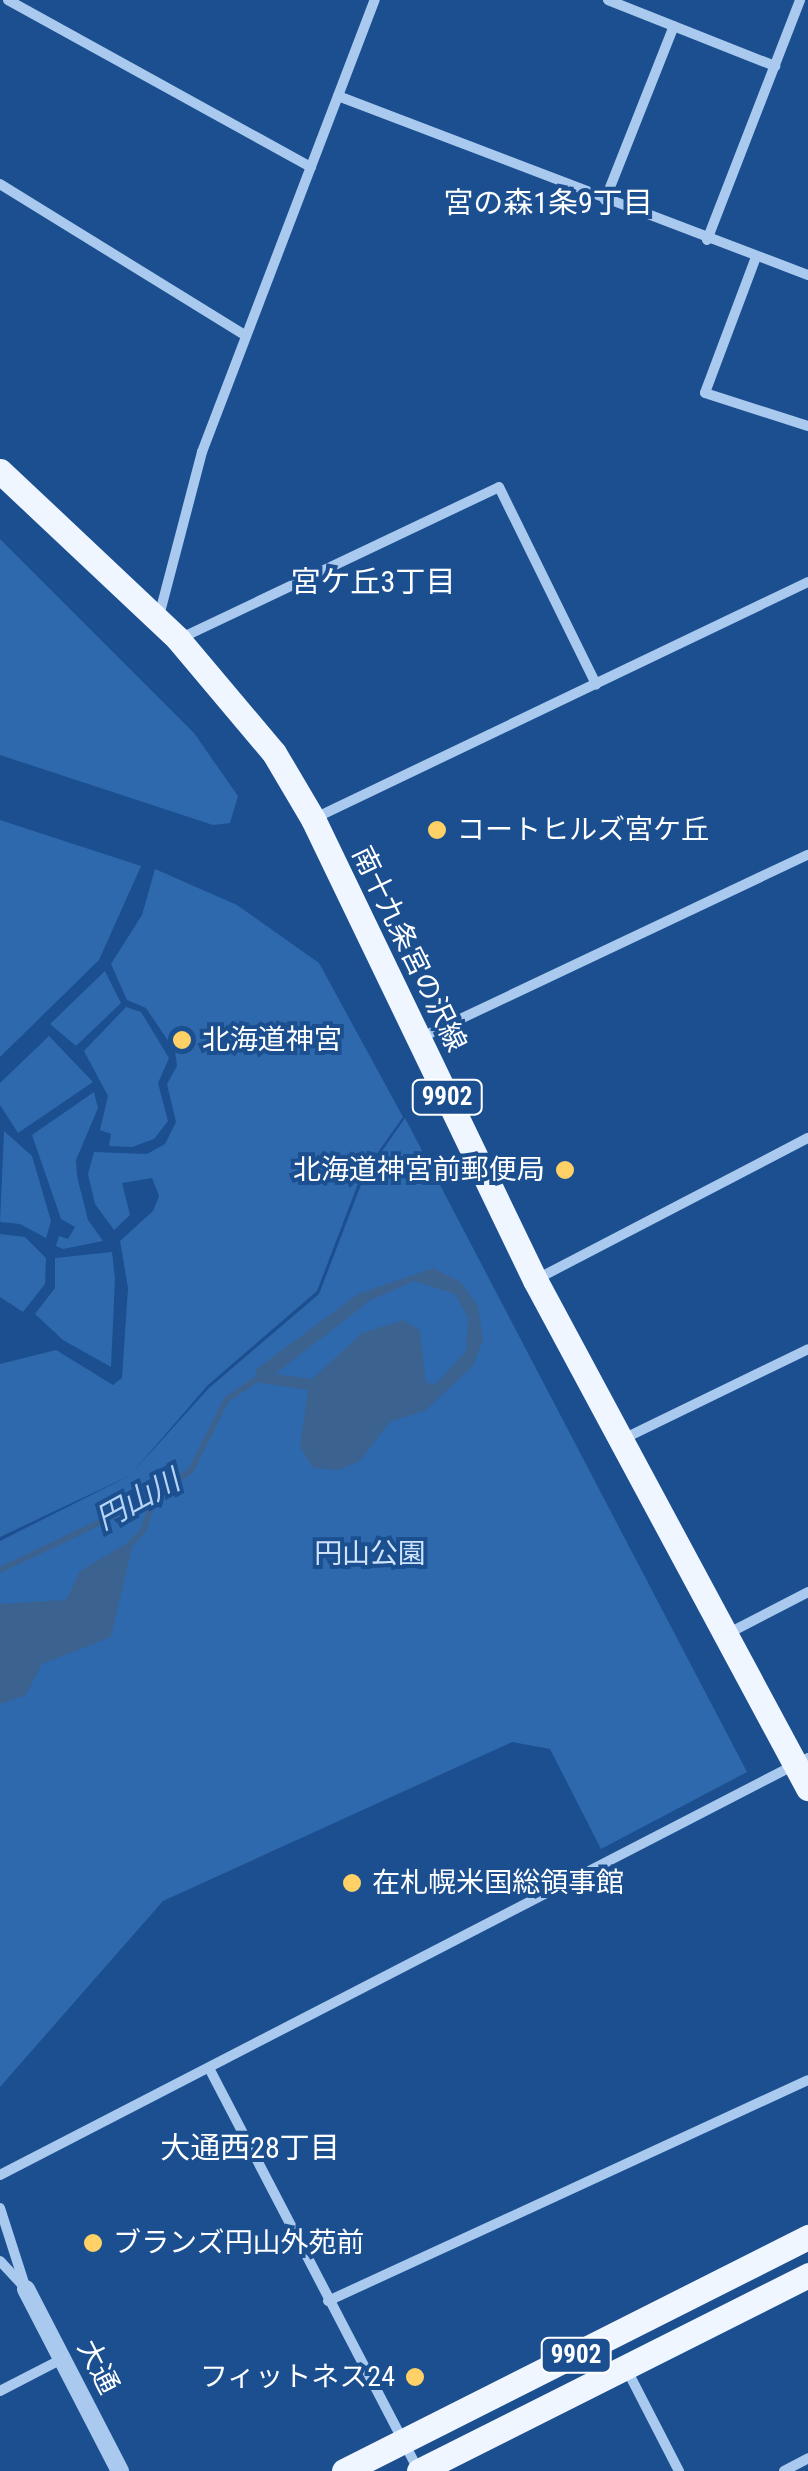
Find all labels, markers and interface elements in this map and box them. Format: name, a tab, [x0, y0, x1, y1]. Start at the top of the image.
district label: 宮の森1条9丁目	[443, 185, 653, 221]
district label: 宮ケ丘3丁目	[291, 564, 455, 600]
place label: コートヒルズ宮ケ丘	[457, 813, 709, 847]
marker: コートヒルズ宮ケ丘	[426, 819, 448, 841]
street label: 南十九条宮の沢線	[345, 841, 473, 1057]
place label: 北海道神宮	[202, 1023, 342, 1057]
marker: 北海道神宮	[171, 1029, 193, 1051]
road number: 9902	[410, 1077, 484, 1117]
place label: 北海道神宮前郵便局	[293, 1153, 545, 1187]
marker: 北海道神宮前郵便局	[554, 1159, 576, 1181]
water label: 円山川	[90, 1462, 186, 1538]
park label: 円山公園	[314, 1537, 426, 1571]
place label: 在札幌米国総領事館	[372, 1866, 624, 1900]
marker: 在札幌米国総領事館	[341, 1872, 363, 1894]
district label: 大通西28丁目	[160, 2130, 340, 2166]
place label: ブランズ円山外苑前	[113, 2226, 365, 2260]
marker: ブランズ円山外苑前	[82, 2232, 104, 2254]
street label: 大通	[70, 2334, 126, 2400]
road number: 9902	[538, 2335, 614, 2375]
place label: フィットネス24	[199, 2360, 395, 2394]
marker: フィットネス24	[404, 2366, 426, 2388]

